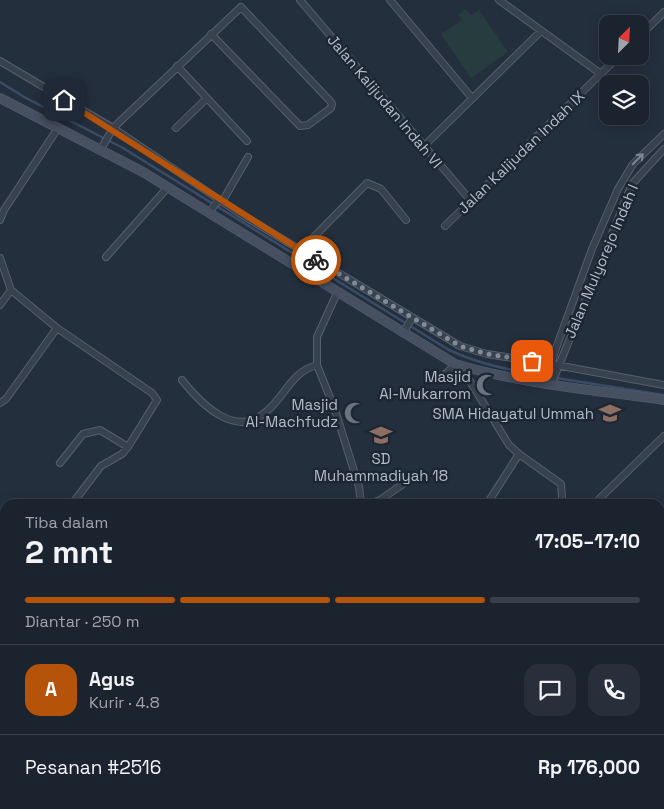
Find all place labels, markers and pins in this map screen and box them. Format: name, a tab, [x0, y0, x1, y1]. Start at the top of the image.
pin	[43, 79, 85, 121]
pin	[511, 340, 553, 382]
place label: Masjid Al-Mukarrom	[379, 367, 471, 403]
mosque icon: Masjid Al-Mukarrom	[474, 372, 500, 398]
place label: Masjid Al-Machfudz	[245, 395, 338, 431]
mosque icon: Masjid Al-Machfudz	[342, 400, 368, 426]
school or university icon: SMA Hidayatul Ummah	[597, 400, 623, 426]
place label: SMA Hidayatul Ummah	[433, 404, 594, 423]
school or university icon: SD Muhammadiyah 18	[368, 422, 394, 448]
place label: SD Muhammadiyah 18	[314, 449, 448, 485]

